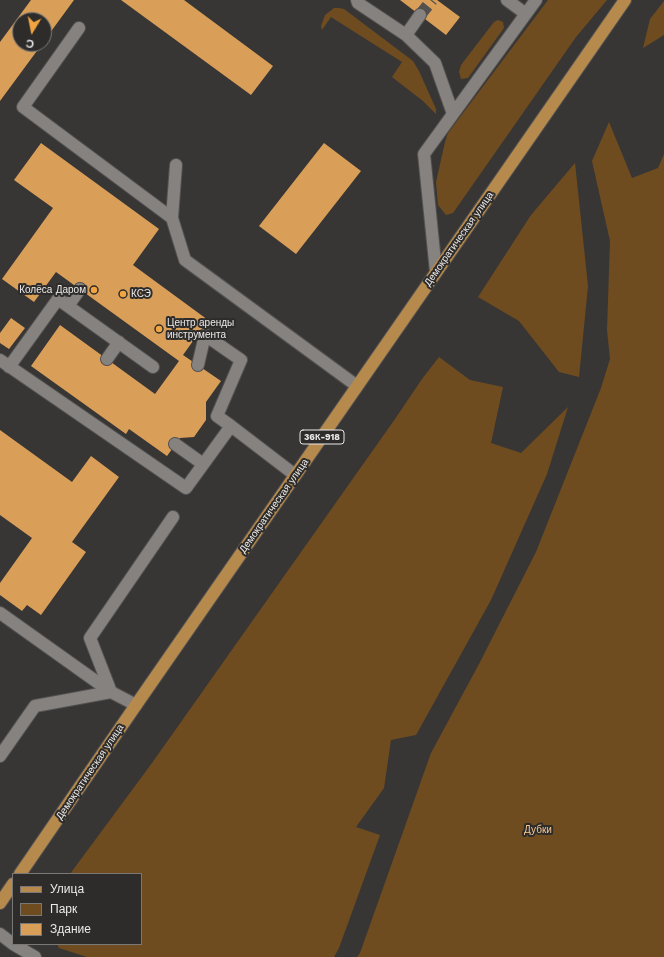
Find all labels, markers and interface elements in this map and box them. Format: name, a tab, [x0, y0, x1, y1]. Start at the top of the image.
north arrow	[12, 12, 52, 52]
text: С	[25, 36, 35, 50]
street label: Демократическая улица	[422, 189, 496, 289]
place label: Колёса Даром	[19, 284, 86, 296]
marker: Колёса Даром	[89, 285, 99, 295]
place label: КСЭ	[131, 288, 151, 300]
marker: КСЭ	[118, 289, 128, 299]
place label: Центр аренды инструмента	[167, 317, 234, 340]
marker: Центр аренды инструмента	[154, 324, 164, 334]
road number: 36К-918	[300, 430, 344, 444]
street label: Демократическая улица	[237, 456, 311, 556]
street label: Демократическая улица	[54, 722, 126, 822]
park label: Дубки	[524, 824, 552, 836]
legend	[12, 873, 142, 945]
text: Улица	[50, 882, 84, 896]
text: Парк	[50, 902, 77, 916]
text: Здание	[50, 922, 91, 936]

